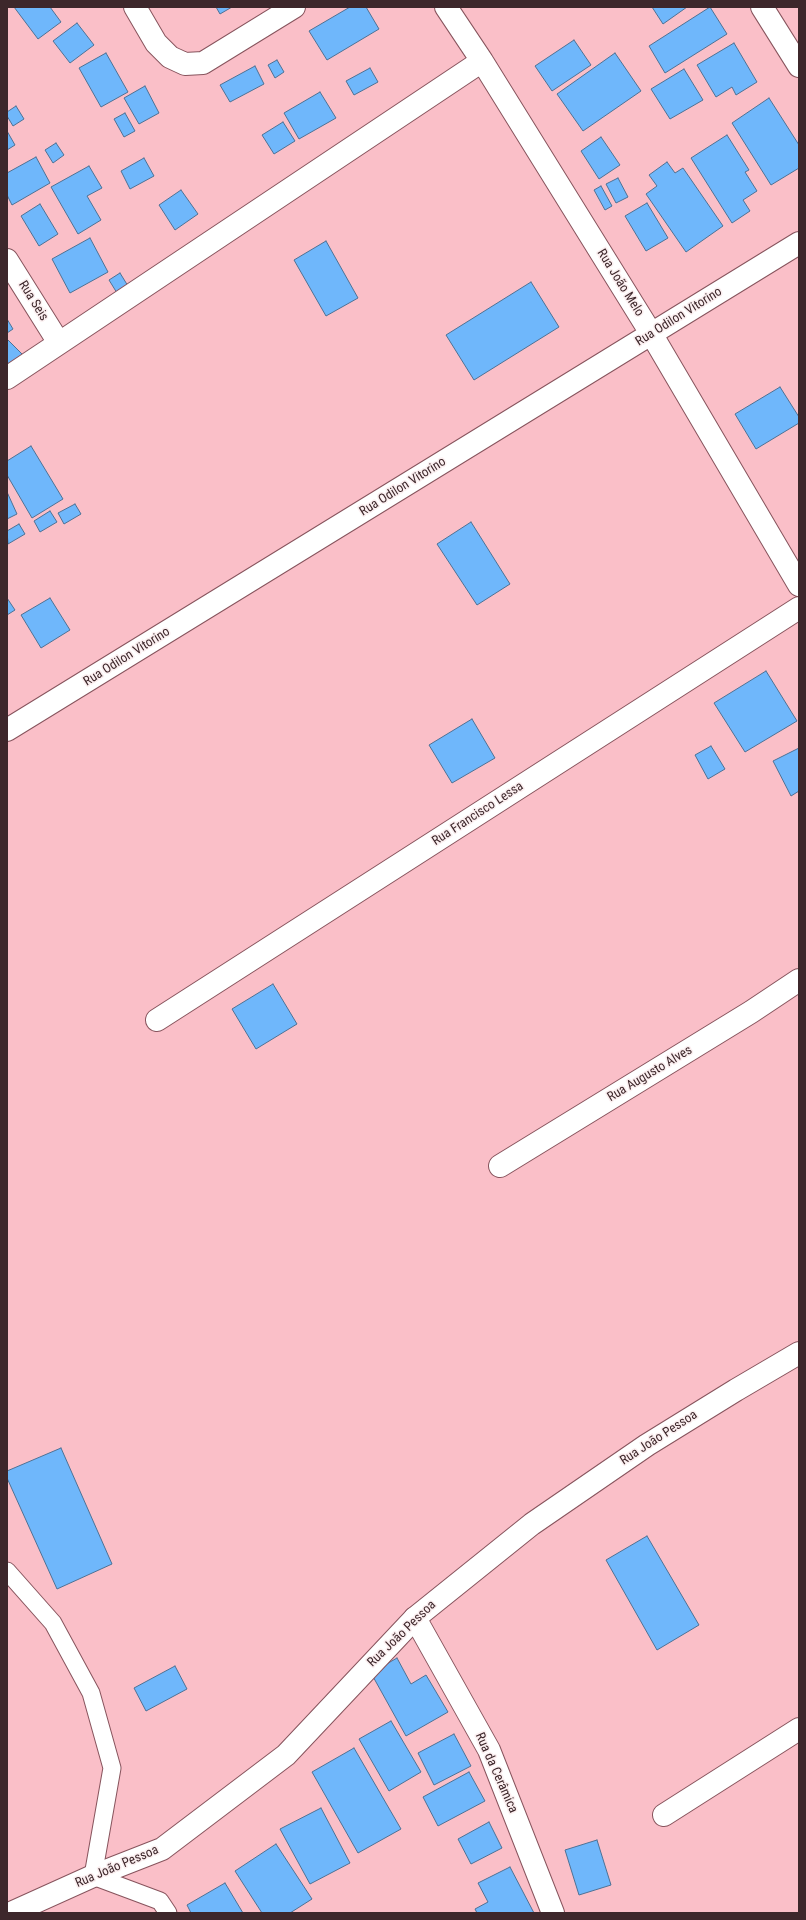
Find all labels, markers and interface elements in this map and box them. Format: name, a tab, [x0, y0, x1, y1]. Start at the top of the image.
street label: Rua João Melo	[593, 246, 647, 320]
street label: Rua Seis	[15, 278, 51, 324]
street label: Rua Odilon Vitorino	[633, 284, 725, 350]
street label: Rua Odilon Vitorino	[357, 454, 449, 520]
street label: Rua Odilon Vitorino	[81, 624, 173, 690]
street label: Rua Francisco Lessa	[430, 779, 526, 849]
street label: Rua Augusto Alves	[605, 1043, 695, 1105]
street label: Rua João Pessoa	[618, 1407, 700, 1469]
street label: Rua João Pessoa	[365, 1598, 439, 1670]
street label: Rua da Cerâmica	[471, 1730, 521, 1816]
street label: Rua João Pessoa	[73, 1842, 161, 1892]

